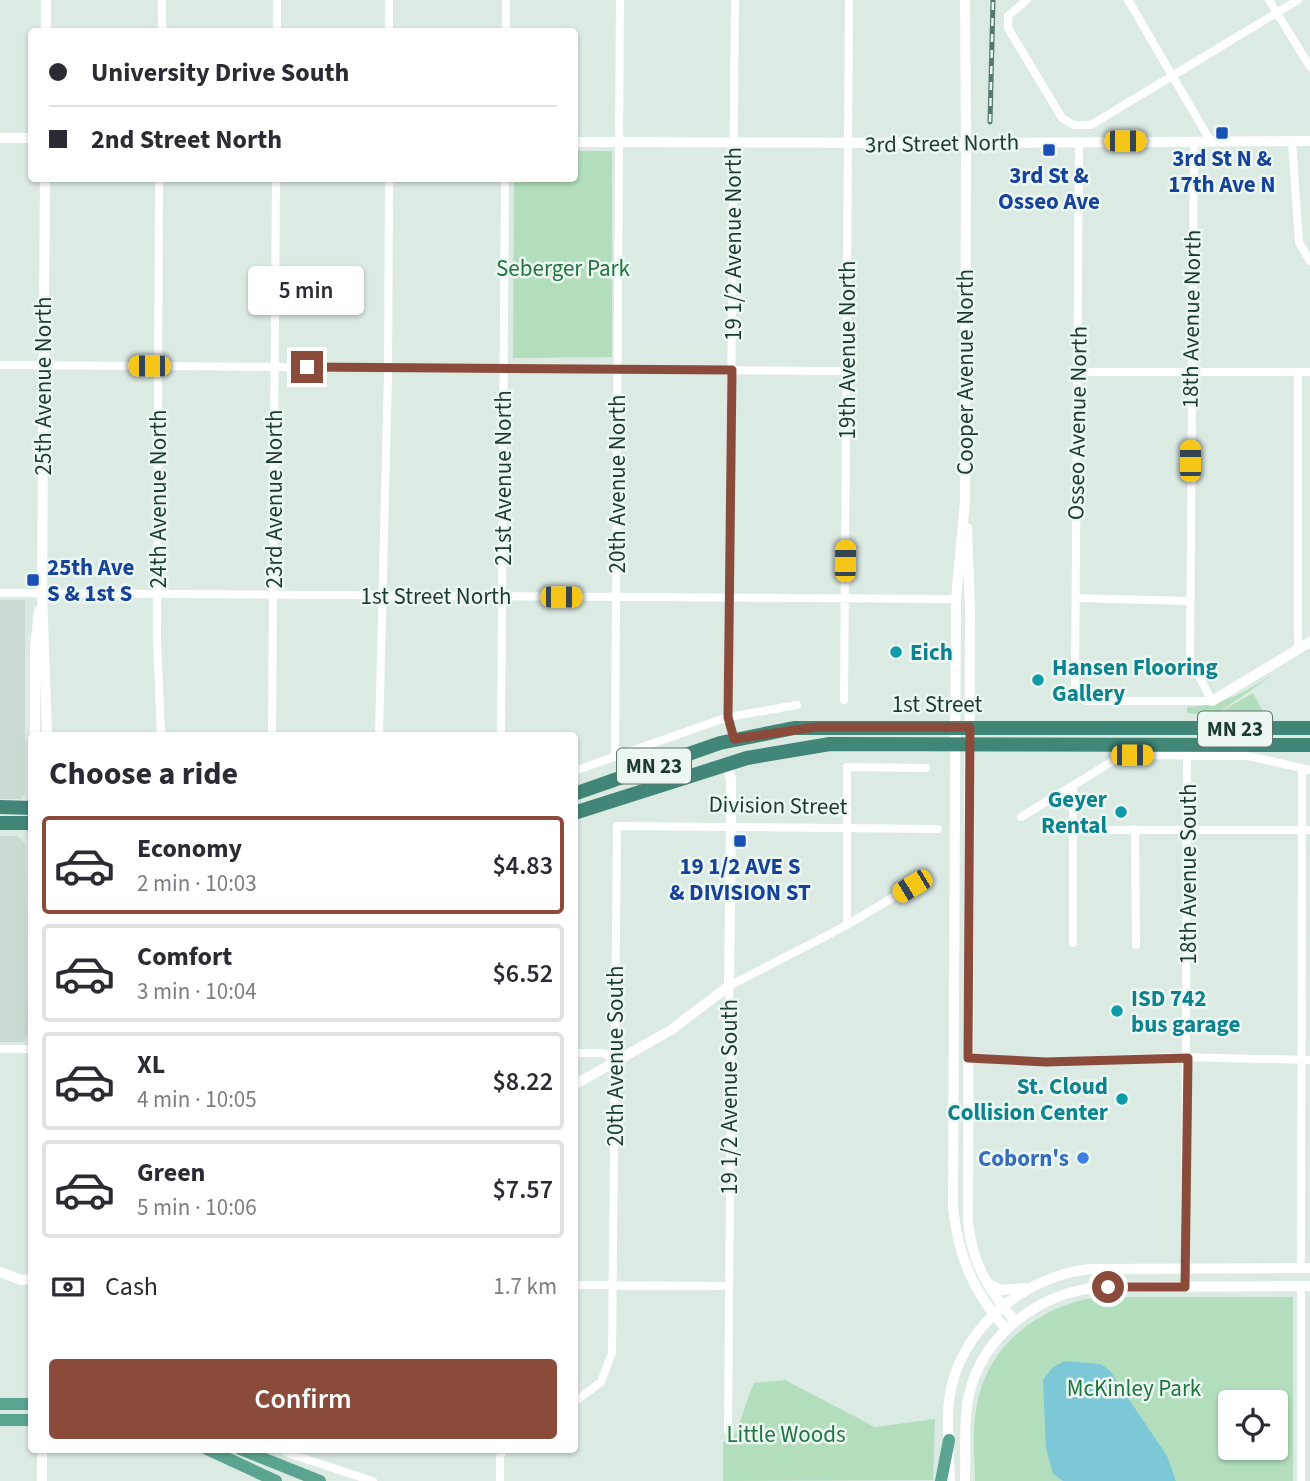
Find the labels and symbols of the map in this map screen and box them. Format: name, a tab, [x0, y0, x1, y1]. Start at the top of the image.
marker: 3rd St N & 17th Ave N	[1214, 125, 1230, 141]
street label: 3rd Street North	[865, 126, 1019, 161]
car	[1105, 131, 1147, 152]
marker: 3rd St & Osseo Ave	[1041, 142, 1057, 158]
place label: 3rd St N & 17th Ave N	[1168, 142, 1276, 201]
street label: 19 1/2 Avenue North	[717, 147, 750, 341]
place label: 3rd St & Osseo Ave	[998, 159, 1100, 218]
street label: 18th Avenue North	[1173, 229, 1210, 409]
park label: Seberger Park	[496, 252, 631, 285]
street label: 19th Avenue North	[831, 261, 864, 439]
callout: 5 min	[249, 266, 365, 314]
street label: Cooper Avenue North	[949, 269, 982, 475]
street label: 25th Avenue North	[27, 297, 60, 475]
street label: Osseo Avenue North	[1059, 326, 1096, 520]
route end	[291, 351, 323, 383]
car	[129, 356, 171, 377]
street label: 21st Avenue North	[487, 390, 520, 566]
street label: 20th Avenue North	[601, 395, 634, 573]
street label: 23rd Avenue North	[258, 409, 291, 589]
street label: 24th Avenue North	[142, 410, 175, 588]
car	[1180, 440, 1201, 482]
car	[835, 540, 856, 582]
place label: 25th Ave S & 1st S	[47, 551, 134, 610]
marker: 25th Ave S & 1st S	[25, 572, 41, 588]
street label: 1st Street North	[361, 580, 511, 613]
car	[541, 587, 583, 608]
place label: Eich	[910, 636, 953, 669]
marker: Eich	[888, 644, 904, 660]
place label: Hansen Flooring Gallery	[1052, 651, 1218, 710]
marker: Hansen Flooring Gallery	[1030, 672, 1046, 688]
street label: 1st Street	[892, 688, 983, 721]
road number: MN 23	[1198, 712, 1272, 746]
car	[1112, 745, 1154, 766]
road number: MN 23	[617, 748, 691, 784]
place label: Geyer Rental	[1041, 783, 1108, 842]
street label: 18th Avenue South	[1172, 784, 1205, 964]
street label: Division Street	[708, 788, 848, 823]
marker: Geyer Rental	[1113, 804, 1129, 820]
marker: 19 1/2 AVE S & DIVISION ST	[732, 833, 748, 849]
place label: 19 1/2 AVE S & DIVISION ST	[669, 850, 811, 909]
car	[889, 866, 936, 906]
street label: 20th Avenue South	[599, 966, 632, 1146]
place label: ISD 742 bus garage	[1131, 982, 1240, 1041]
street label: 19 1/2 Avenue South	[713, 999, 746, 1195]
marker: ISD 742 bus garage	[1109, 1003, 1125, 1019]
place label: St. Cloud Collision Center	[947, 1070, 1109, 1129]
marker: St. Cloud Collision Center	[1114, 1091, 1130, 1107]
place label: Coborn's	[978, 1142, 1069, 1175]
marker: Coborn's	[1075, 1150, 1091, 1166]
route start	[1092, 1271, 1124, 1303]
park label: McKinley Park	[1067, 1372, 1202, 1405]
park label: Little Woods	[726, 1418, 846, 1451]

